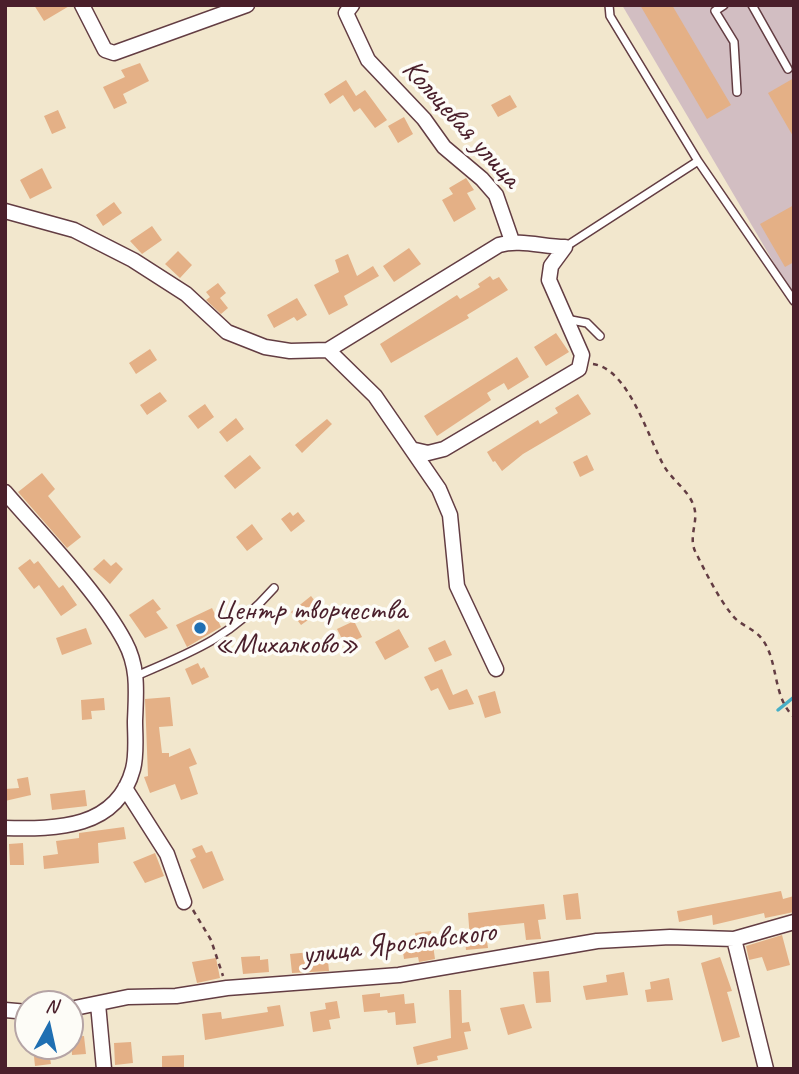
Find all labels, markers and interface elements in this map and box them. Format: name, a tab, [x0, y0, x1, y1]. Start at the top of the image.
street label: Кольцевая улица	[394, 52, 528, 196]
place label: Центр творчества «Михалково»	[214, 593, 407, 664]
marker: Центр творчества «Михалково»	[192, 620, 208, 636]
street label: улица Ярославского	[300, 914, 498, 974]
north arrow	[14, 990, 84, 1060]
text: N	[44, 993, 59, 1019]

